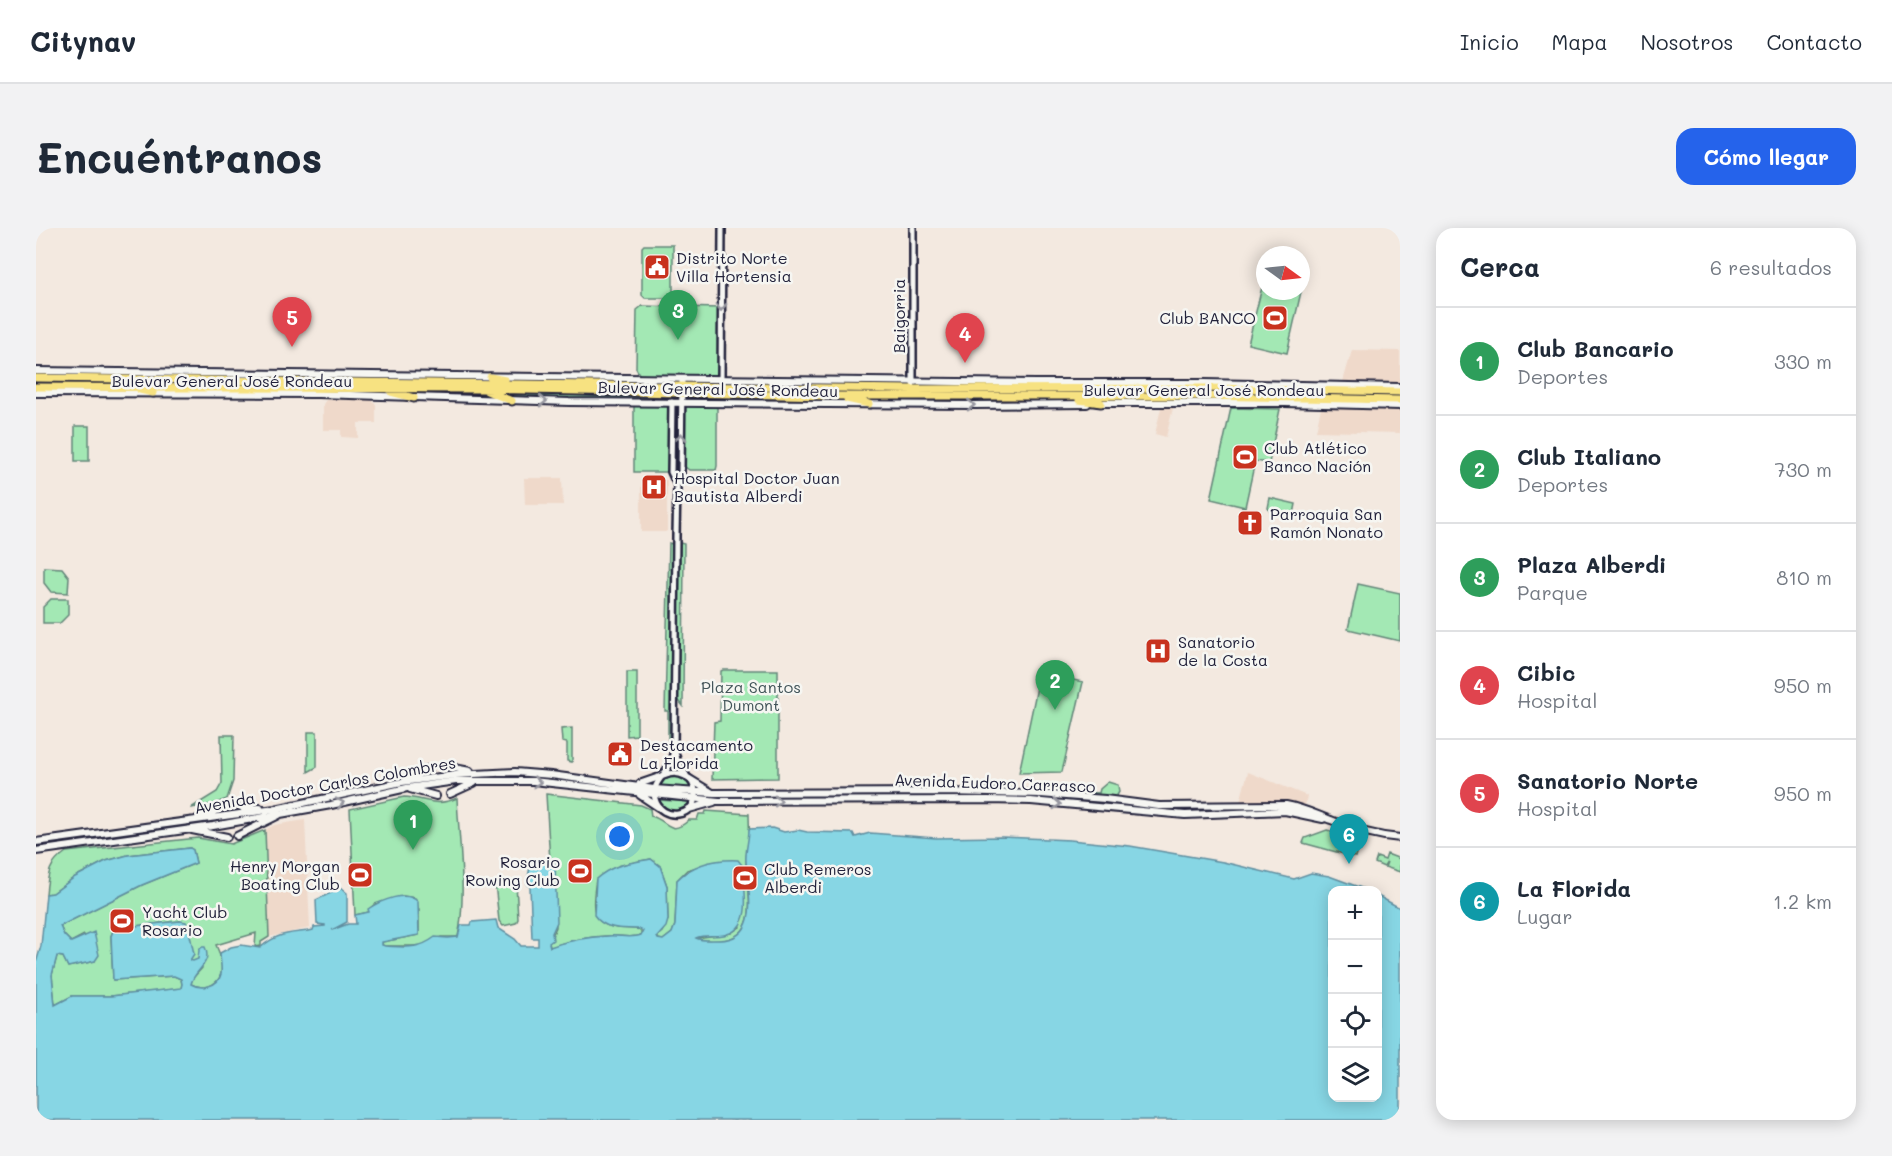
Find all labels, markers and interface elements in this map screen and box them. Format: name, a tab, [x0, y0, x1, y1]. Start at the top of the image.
text: Citynav	[30, 23, 136, 59]
text: Inicio	[1460, 28, 1519, 55]
text: Mapa	[1552, 28, 1607, 55]
text: Nosotros	[1640, 28, 1734, 55]
text: Contacto	[1767, 28, 1862, 55]
button: Cómo llegar	[1676, 128, 1856, 185]
text: Encuéntranos	[36, 129, 322, 184]
north arrow	[1256, 246, 1310, 300]
place label: Distrito Norte Villa Hortensia	[676, 247, 792, 286]
text: Cerca	[1460, 250, 1540, 284]
public building icon: Distrito Norte Villa Hortensia	[642, 252, 672, 282]
text: 6 resultados	[1710, 254, 1832, 280]
street label: Baigorria	[888, 279, 909, 353]
pin: 3	[658, 291, 698, 340]
pin: 5	[272, 298, 312, 347]
one-way arrow	[715, 303, 728, 312]
sports icon: Club BANCO	[1260, 303, 1290, 333]
place label: Club BANCO	[1160, 307, 1256, 328]
pin: 4	[946, 314, 984, 363]
text: Club Bancario	[1517, 334, 1674, 363]
text: 1	[1475, 348, 1484, 374]
text: 330 m	[1774, 348, 1832, 374]
text: Deportes	[1517, 363, 1608, 389]
street label: Bulevar General José Rondeau	[112, 370, 352, 391]
street label: Bulevar General José Rondeau	[598, 376, 838, 401]
street label: Bulevar General José Rondeau	[1084, 379, 1324, 400]
one-way arrow	[539, 395, 548, 407]
one-way arrow	[966, 399, 975, 411]
one-way arrow	[675, 432, 687, 441]
place label: Club Atlético Banco Nación	[1264, 437, 1371, 476]
sports icon: Club Atlético Banco Nación	[1230, 442, 1260, 472]
text: Club Italiano	[1517, 442, 1661, 471]
text: 2	[1474, 456, 1485, 482]
text: 730 m	[1774, 456, 1832, 482]
place label: Hospital Doctor Juan Bautista Alberdi	[674, 467, 840, 506]
text: Deportes	[1517, 471, 1608, 497]
hospital icon: Hospital Doctor Juan Bautista Alberdi	[639, 472, 669, 502]
place label: Parroquia San Ramón Nonato	[1270, 503, 1383, 542]
church icon: Parroquia San Ramón Nonato	[1235, 508, 1265, 538]
text: Plaza Alberdi	[1517, 550, 1667, 579]
text: 3	[1474, 564, 1486, 590]
text: 810 m	[1776, 564, 1832, 590]
text: Parque	[1517, 579, 1588, 605]
place label: Sanatorio de la Costa	[1178, 631, 1268, 670]
hospital icon: Sanatorio de la Costa	[1143, 636, 1173, 666]
text: Cibic	[1517, 658, 1575, 687]
pin: 2	[1036, 660, 1074, 710]
text: 4	[1473, 672, 1486, 698]
text: 950 m	[1774, 672, 1832, 698]
park label: Plaza Santos Dumont	[701, 676, 801, 715]
text: Hospital	[1517, 687, 1598, 713]
place label: Destacamento La Florida	[640, 734, 753, 773]
public building icon: Destacamento La Florida	[605, 739, 635, 769]
street label: Avenida Doctor Carlos Colombres	[192, 751, 457, 818]
text: Sanatorio Norte	[1517, 766, 1698, 795]
street label: Avenida Eudoro Carrasco	[894, 768, 1096, 797]
one-way arrow	[533, 775, 542, 788]
text: 5	[1474, 780, 1485, 806]
text: 950 m	[1774, 780, 1832, 806]
one-way arrow	[773, 795, 782, 807]
text: Hospital	[1517, 795, 1598, 821]
one-way arrow	[334, 797, 344, 810]
one-way arrow	[1052, 797, 1061, 810]
pin: 1	[394, 800, 433, 850]
pin: 6	[1330, 814, 1368, 864]
your location	[605, 822, 634, 851]
place label: Rosario Rowing Club	[465, 851, 560, 890]
place label: Henry Morgan Boating Club	[230, 855, 340, 894]
sports icon: Rosario Rowing Club	[565, 856, 595, 886]
place label: Club Remeros Alberdi	[764, 858, 872, 897]
sports icon: Henry Morgan Boating Club	[345, 860, 375, 890]
sports icon: Club Remeros Alberdi	[730, 863, 760, 893]
text: La Florida	[1517, 874, 1631, 903]
map controls	[1328, 886, 1382, 1102]
button: +	[1328, 886, 1382, 940]
text: 6	[1473, 888, 1486, 914]
text: 1.2 km	[1773, 888, 1832, 914]
place label: Yacht Club Rosario	[142, 901, 227, 940]
text: Lugar	[1517, 903, 1573, 929]
sports icon: Yacht Club Rosario	[107, 906, 137, 936]
button: −	[1328, 940, 1382, 994]
button: locate	[1328, 994, 1382, 1048]
button: layers	[1328, 1048, 1382, 1102]

